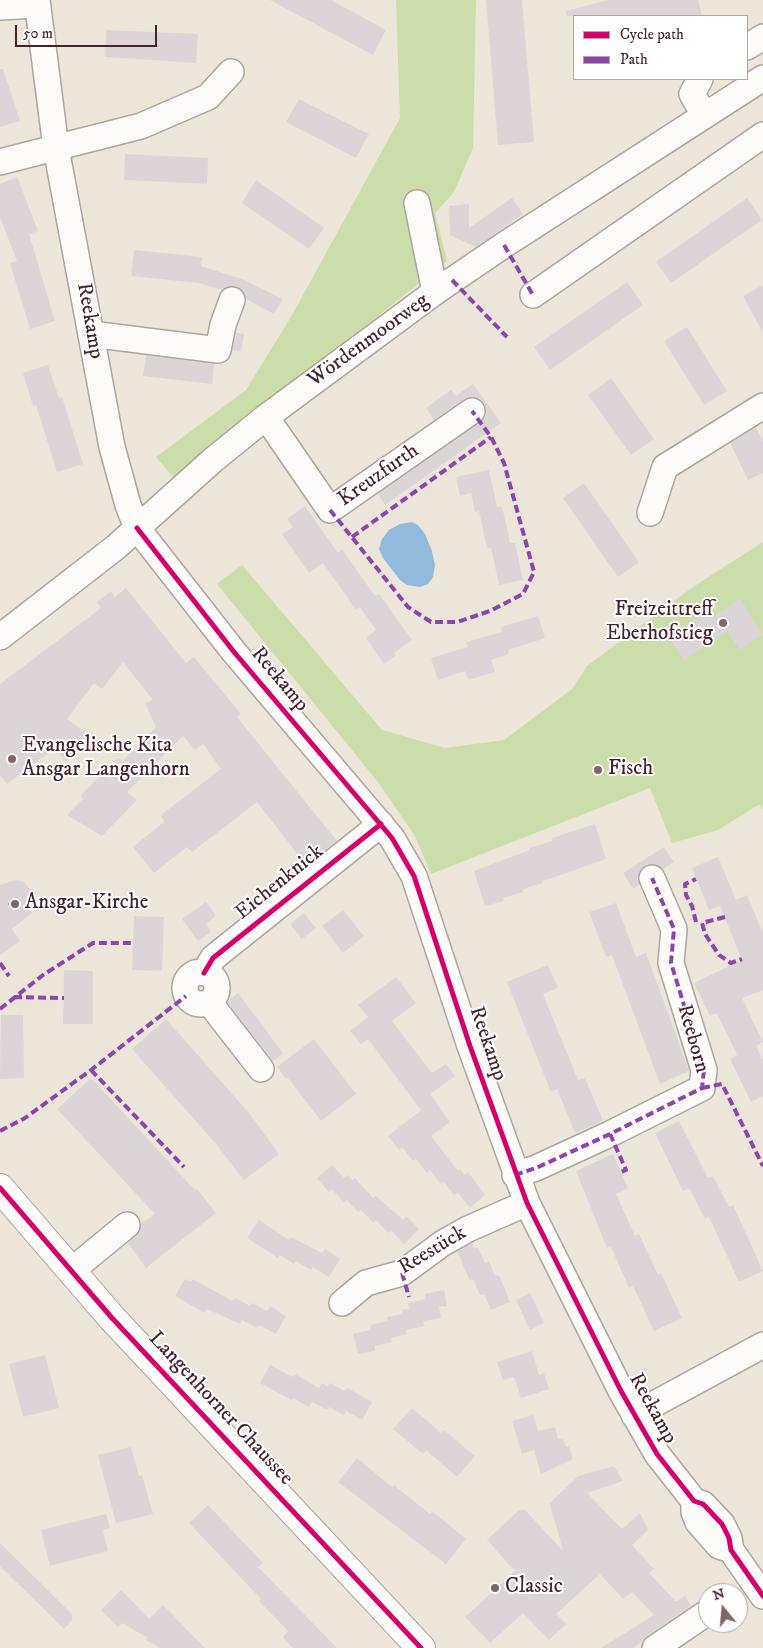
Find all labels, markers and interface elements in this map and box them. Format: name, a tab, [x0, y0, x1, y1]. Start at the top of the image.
scale bar	[18, 15, 160, 47]
legend	[573, 15, 748, 80]
text: 50 m	[23, 24, 53, 43]
text: Cycle path	[620, 25, 684, 44]
text: Path	[620, 50, 648, 69]
street label: Reekamp	[70, 281, 108, 361]
street label: Wördenmoorweg	[304, 289, 434, 393]
street label: Kreuzfurth	[334, 439, 424, 513]
place label: Freizeittreff Eberhofstieg	[606, 598, 713, 648]
marker: Freizeittreff Eberhofstieg	[717, 617, 729, 629]
street label: Reekamp	[245, 642, 313, 718]
place label: Evangelische Kita Ansgar Langenhorn	[22, 734, 190, 784]
marker: Evangelische Kita Ansgar Langenhorn	[6, 753, 18, 765]
place label: Fisch	[608, 757, 653, 783]
marker: Fisch	[592, 764, 604, 776]
street label: Eichenknick	[231, 840, 329, 926]
place label: Ansgar-Kirche	[25, 891, 148, 917]
marker: Ansgar-Kirche	[9, 898, 21, 910]
street label: Reeborn	[670, 1002, 714, 1076]
street label: Reekamp	[463, 1004, 511, 1084]
street label: Reestück	[395, 1221, 471, 1281]
street label: Langenhorner Chaussee	[142, 1327, 298, 1491]
street label: Reekamp	[622, 1369, 682, 1449]
place label: Classic	[505, 1575, 563, 1601]
marker: Classic	[489, 1582, 501, 1594]
north arrow	[698, 1583, 748, 1633]
text: N	[711, 1584, 727, 1605]

